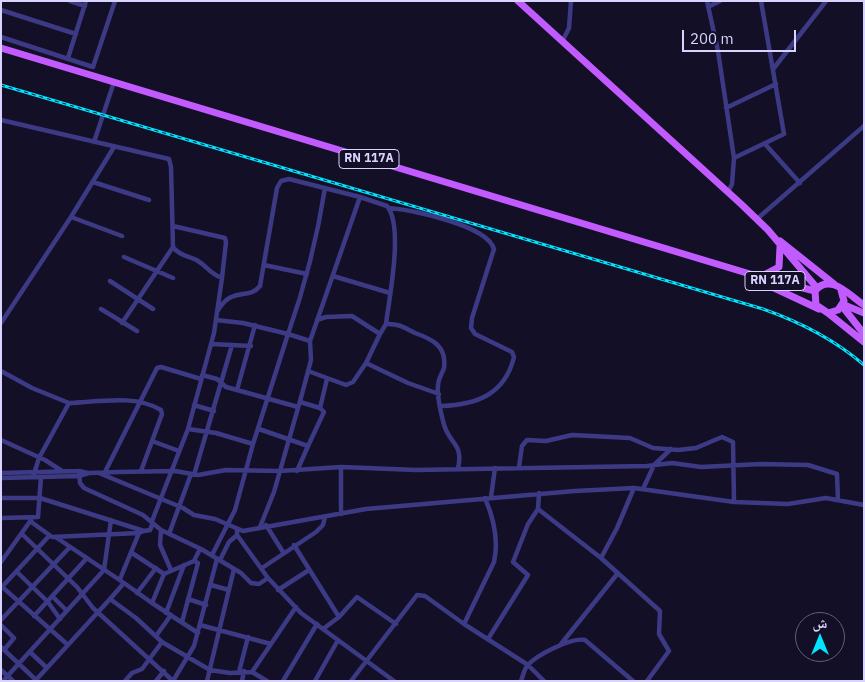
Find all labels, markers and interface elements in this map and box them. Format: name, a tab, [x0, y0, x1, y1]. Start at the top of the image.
scale bar	[685, 20, 799, 52]
text: 200 m	[690, 29, 734, 48]
road number: RN 117A	[339, 150, 399, 168]
road number: RN 117A	[745, 272, 805, 290]
north arrow	[795, 612, 845, 662]
text: ش	[813, 614, 827, 632]

